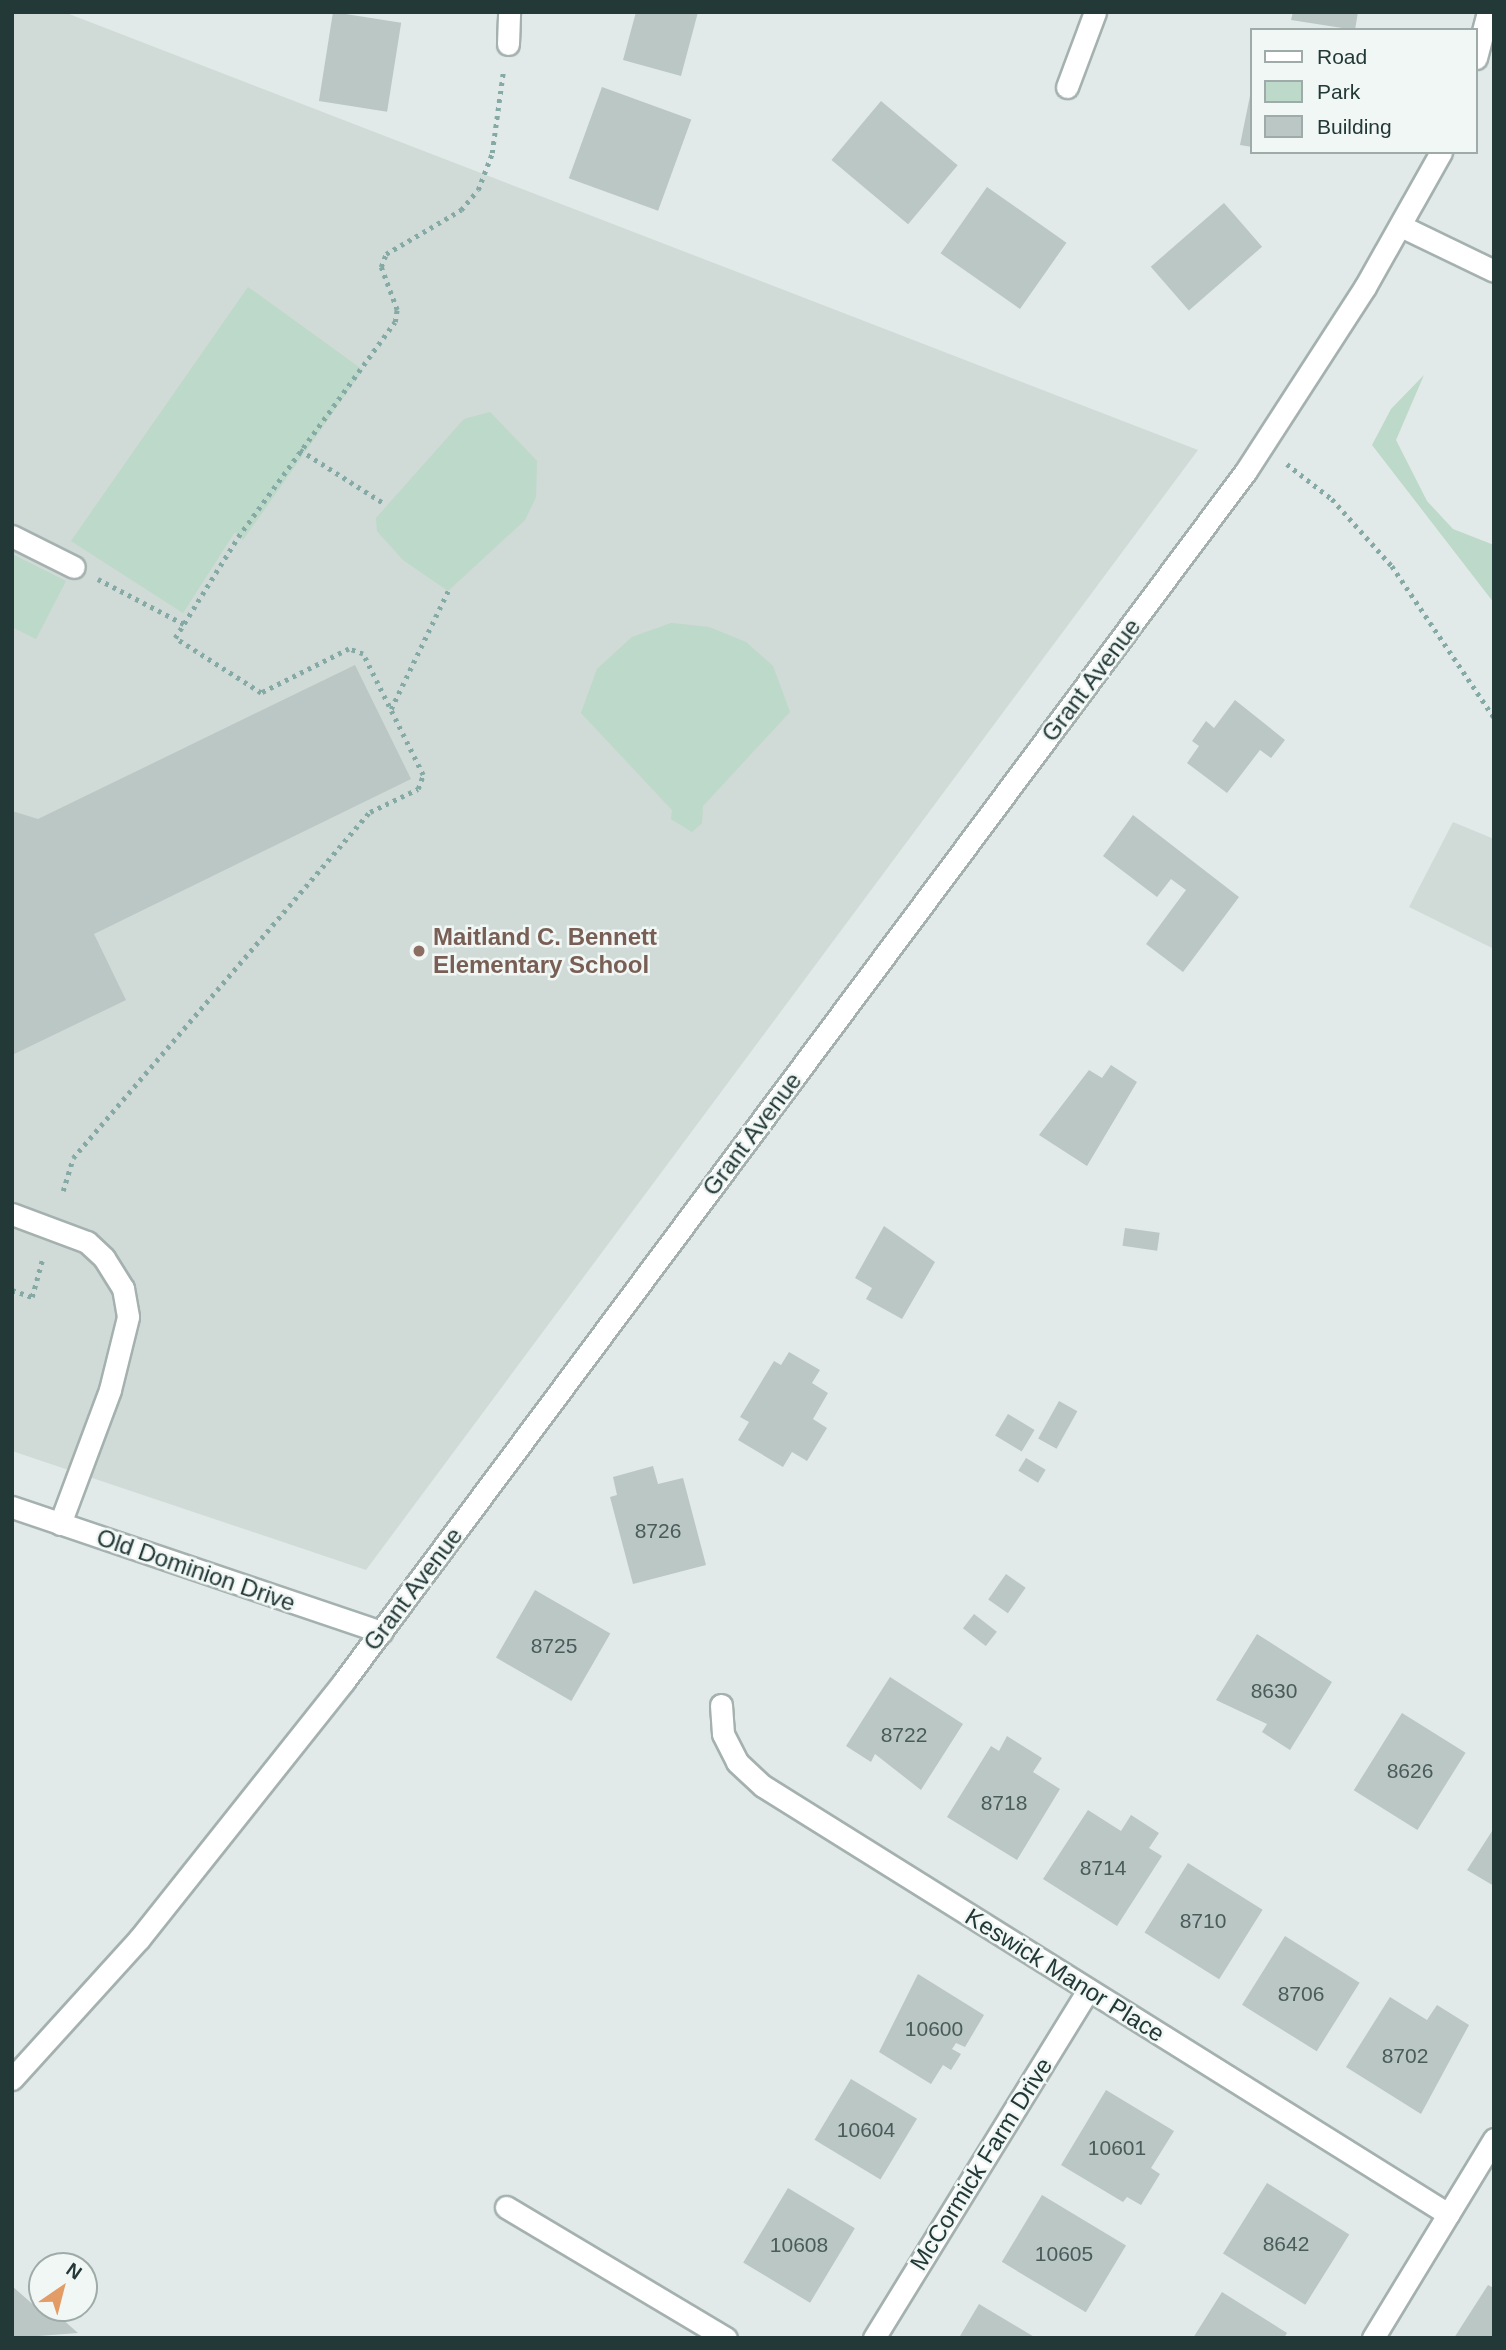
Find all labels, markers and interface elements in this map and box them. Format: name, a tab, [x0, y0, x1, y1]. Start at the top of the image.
legend	[1250, 28, 1478, 154]
text: Road	[1317, 45, 1367, 68]
text: Park	[1317, 80, 1360, 103]
text: Building	[1317, 115, 1392, 138]
street label: Grant Avenue	[1035, 612, 1147, 748]
place label: Maitland C. Bennett Elementary School	[433, 923, 657, 979]
marker: Maitland C. Bennett Elementary School	[411, 943, 427, 959]
street label: Grant Avenue	[696, 1066, 808, 1202]
house number: 8726	[635, 1518, 681, 1544]
street label: Grant Avenue	[357, 1521, 469, 1657]
street label: Old Dominion Drive	[93, 1523, 299, 1617]
house number: 8725	[531, 1633, 577, 1659]
house number: 8630	[1251, 1678, 1297, 1704]
house number: 8722	[881, 1722, 927, 1748]
house number: 8626	[1387, 1758, 1433, 1784]
house number: 8718	[981, 1790, 1027, 1816]
house number: 8714	[1080, 1855, 1126, 1881]
street label: Keswick Manor Place	[960, 1902, 1170, 2048]
house number: 8710	[1180, 1908, 1226, 1934]
house number: 8706	[1278, 1981, 1324, 2007]
house number: 10600	[905, 2016, 963, 2042]
house number: 8702	[1382, 2043, 1428, 2069]
street label: McCormick Farm Drive	[904, 2052, 1058, 2276]
house number: 10604	[837, 2117, 895, 2143]
house number: 10601	[1088, 2135, 1146, 2161]
house number: 8642	[1263, 2231, 1309, 2257]
house number: 10608	[770, 2232, 828, 2258]
house number: 10605	[1035, 2241, 1093, 2267]
north arrow	[28, 2252, 98, 2322]
text: N	[63, 2258, 86, 2284]

